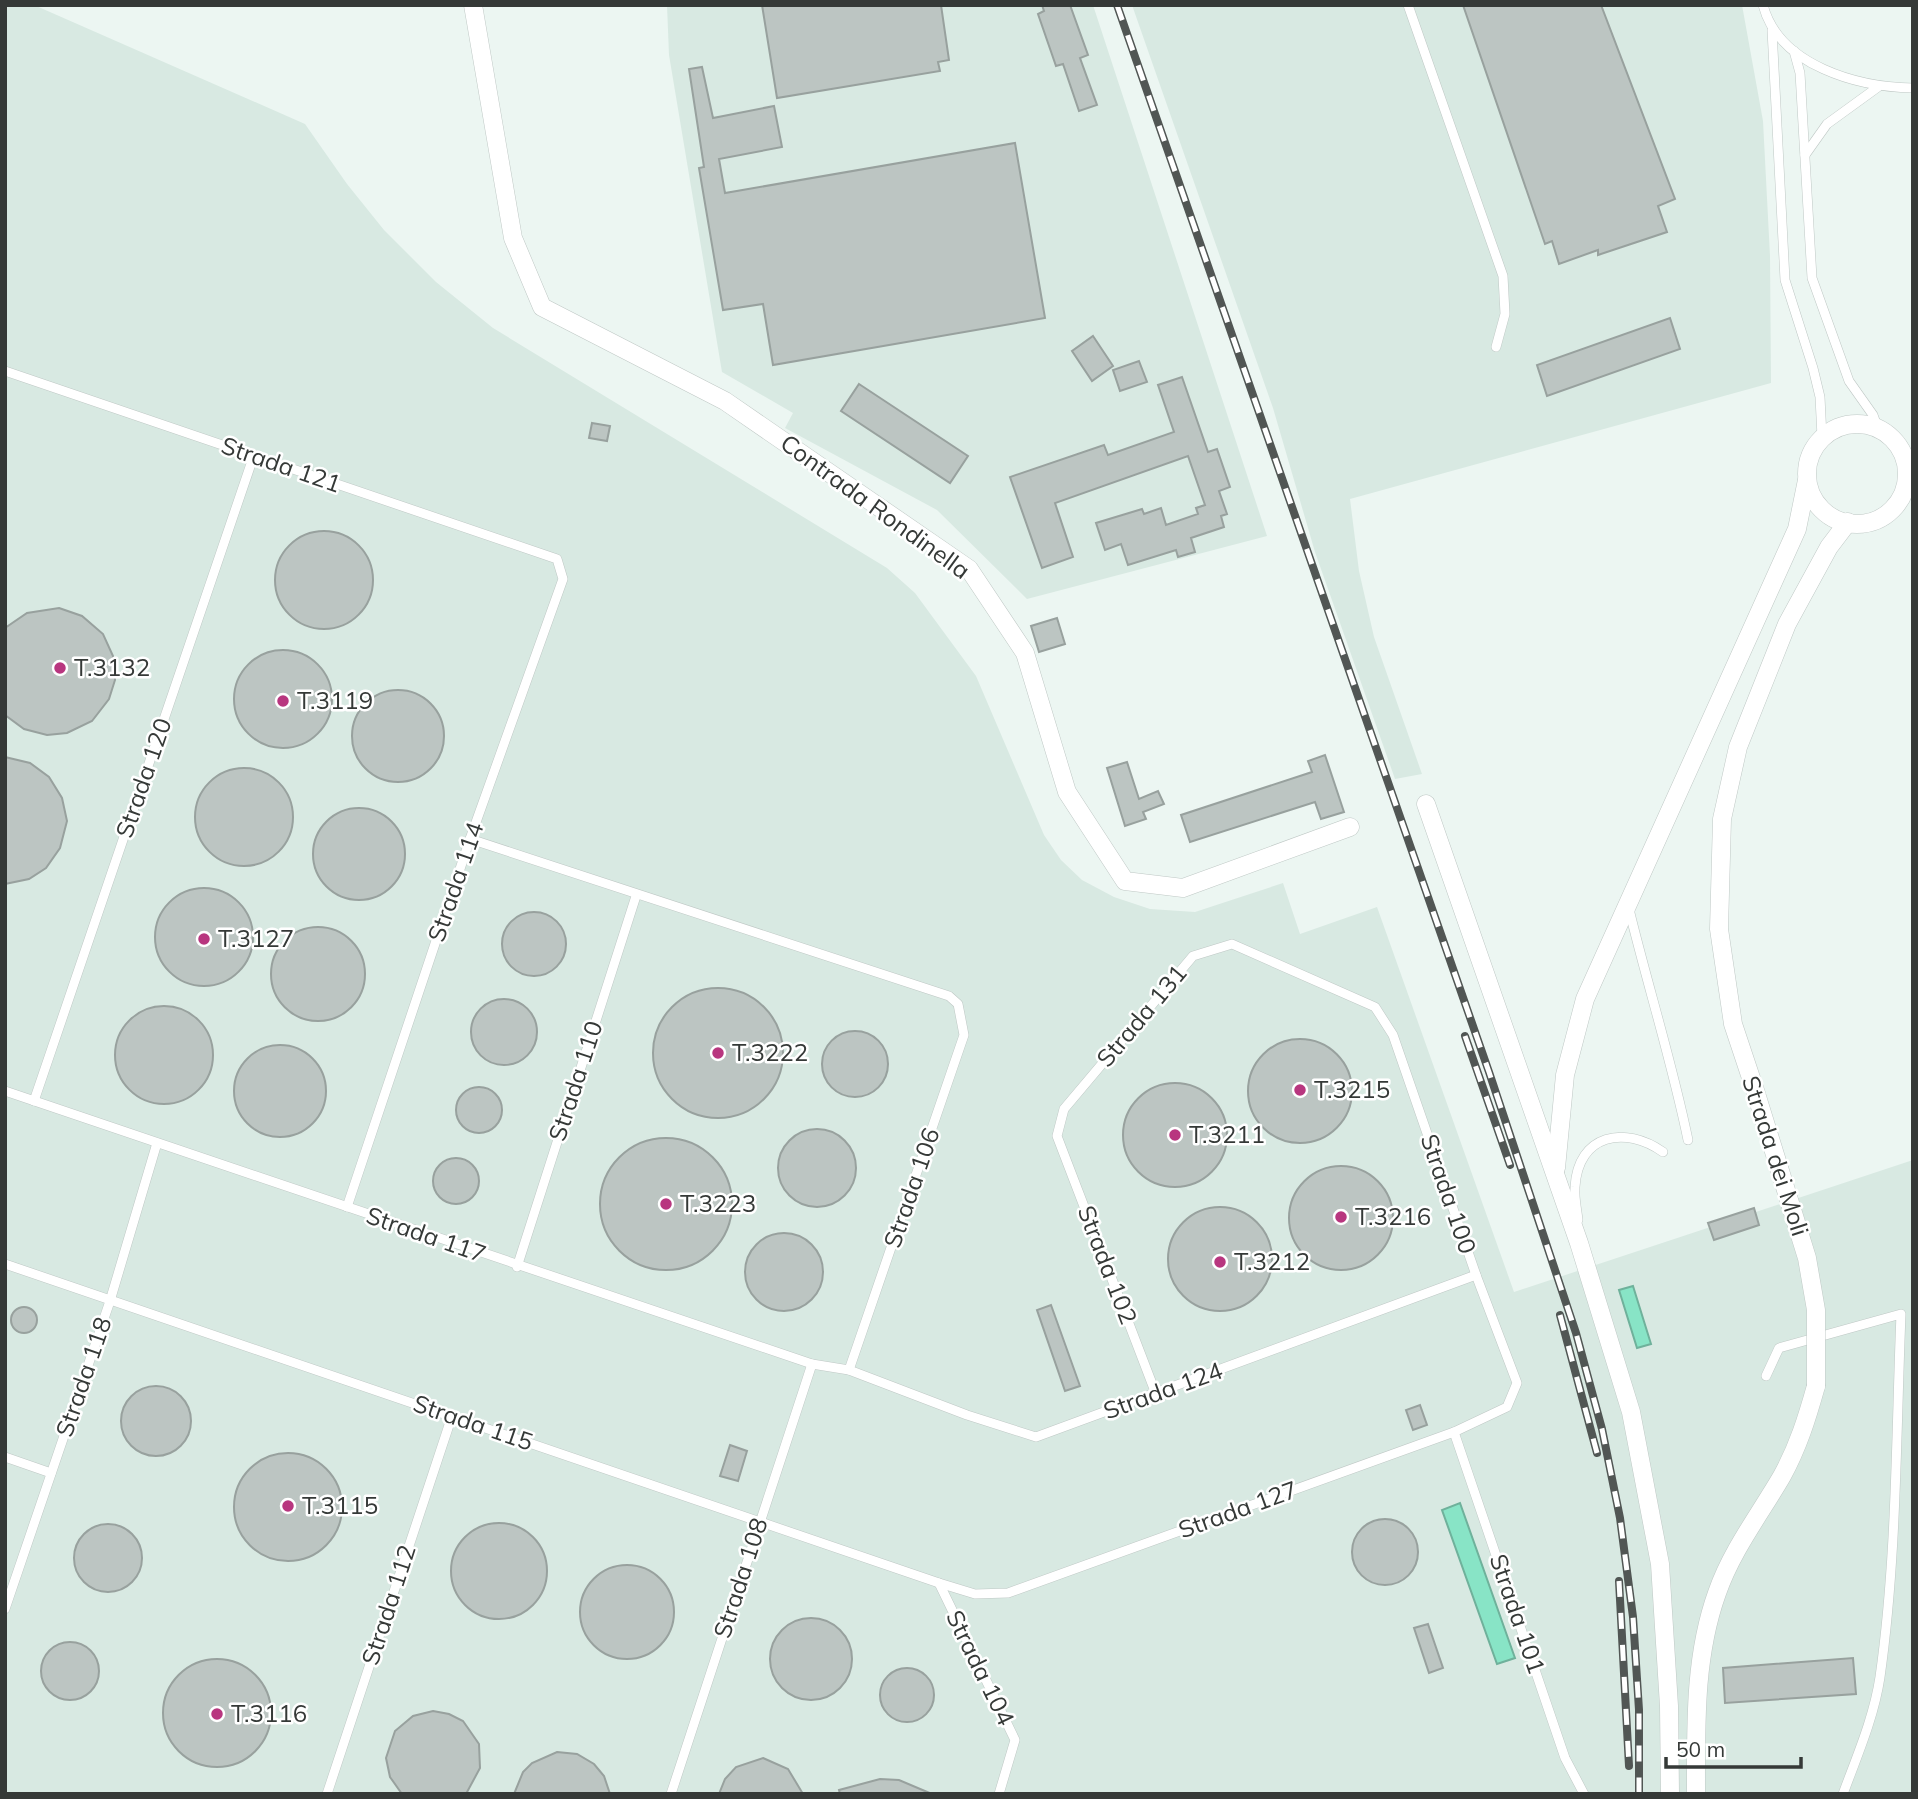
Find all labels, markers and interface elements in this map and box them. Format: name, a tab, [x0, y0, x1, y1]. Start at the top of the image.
street label: Contrada Rondinella	[775, 427, 976, 585]
street label: Strada 121	[218, 430, 345, 499]
place label: T.3132	[74, 652, 150, 682]
marker: T.3132	[52, 660, 68, 676]
place label: T.3119	[297, 685, 373, 715]
marker: T.3119	[275, 693, 291, 709]
street label: Strada 120	[109, 714, 178, 841]
street label: Strada 114	[421, 818, 490, 945]
place label: T.3127	[218, 923, 294, 953]
marker: T.3127	[196, 931, 212, 947]
street label: Strada 131	[1090, 958, 1193, 1073]
street label: Strada 110	[542, 1017, 609, 1145]
place label: T.3222	[732, 1037, 808, 1067]
marker: T.3222	[710, 1045, 726, 1061]
street label: Strada dei Moli	[1736, 1072, 1816, 1240]
place label: T.3215	[1314, 1074, 1390, 1104]
marker: T.3215	[1292, 1082, 1308, 1098]
place label: T.3211	[1189, 1119, 1265, 1149]
street label: Strada 106	[877, 1124, 946, 1251]
marker: T.3211	[1167, 1127, 1183, 1143]
street label: Strada 100	[1414, 1130, 1483, 1257]
place label: T.3223	[680, 1188, 756, 1218]
marker: T.3223	[658, 1196, 674, 1212]
street label: Strada 117	[363, 1200, 490, 1269]
street label: Strada 102	[1072, 1201, 1144, 1328]
place label: T.3216	[1355, 1201, 1431, 1231]
marker: T.3216	[1333, 1209, 1349, 1225]
place label: T.3212	[1234, 1246, 1310, 1276]
marker: T.3212	[1212, 1254, 1228, 1270]
street label: Strada 118	[49, 1313, 118, 1440]
street label: Strada 124	[1099, 1355, 1226, 1425]
street label: Strada 115	[410, 1388, 537, 1457]
street label: Strada 127	[1174, 1474, 1301, 1544]
place label: T.3115	[302, 1490, 378, 1520]
marker: T.3115	[280, 1498, 296, 1514]
street label: Strada 108	[707, 1514, 774, 1642]
street label: Strada 112	[355, 1541, 422, 1669]
street label: Strada 101	[1483, 1550, 1552, 1677]
street label: Strada 104	[940, 1605, 1022, 1730]
place label: T.3116	[231, 1698, 307, 1728]
marker: T.3116	[209, 1706, 225, 1722]
scale bar	[1666, 1726, 1801, 1770]
text: 50 m	[1676, 1736, 1725, 1762]

